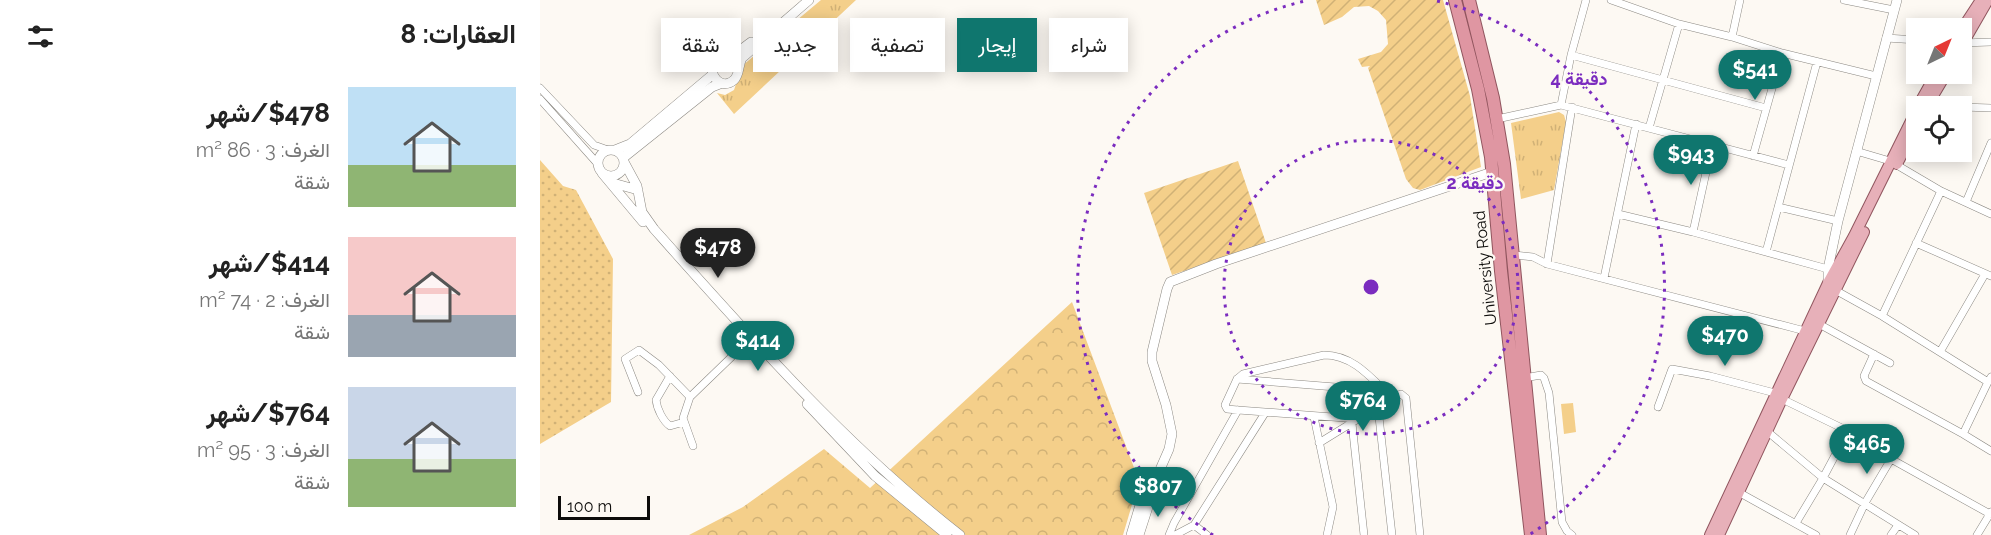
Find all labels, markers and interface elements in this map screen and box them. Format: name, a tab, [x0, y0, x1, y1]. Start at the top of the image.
chip: شقة	[661, 18, 741, 72]
chip: جديد	[753, 18, 838, 72]
chip: تصفية	[850, 18, 945, 72]
chip: إيجار	[957, 18, 1037, 72]
chip: شراء	[1049, 18, 1128, 72]
north arrow	[1906, 18, 1972, 84]
map controls	[1906, 18, 1972, 162]
text: العقارات: 8	[400, 19, 516, 49]
icon: filters	[24, 20, 57, 53]
pin: $541	[1719, 50, 1791, 101]
text: $541	[1732, 57, 1778, 81]
text: 4 دقيقة	[1550, 68, 1608, 90]
button: locate	[1906, 96, 1972, 162]
text: $478/شهر	[206, 98, 330, 128]
icon: home	[396, 111, 468, 183]
pin: $943	[1655, 135, 1727, 186]
text: الغرف: 3 · 86 m²	[196, 138, 330, 162]
text: $943	[1667, 142, 1715, 166]
text: شقة	[294, 170, 330, 194]
text: 2 دقيقة	[1447, 172, 1503, 194]
street label: University Road	[1470, 210, 1500, 326]
pin: $478	[682, 228, 754, 279]
text: $478	[694, 235, 742, 259]
text: $414/شهر	[209, 248, 330, 278]
icon: home	[396, 261, 468, 333]
centre of rings	[1361, 277, 1381, 297]
text: الغرف: 2 · 74 m²	[199, 288, 330, 312]
pin: $470	[1689, 316, 1761, 367]
text: شقة	[294, 320, 330, 344]
pin: $414	[722, 321, 794, 372]
text: $470	[1701, 323, 1749, 347]
text: $414	[735, 328, 781, 352]
pin: $764	[1327, 381, 1399, 432]
text: $764	[1339, 388, 1387, 412]
text: $764/شهر	[206, 398, 330, 428]
icon: home	[396, 411, 468, 483]
pin: $465	[1831, 424, 1903, 475]
text: $465	[1843, 431, 1891, 455]
text: الغرف: 3 · 95 m²	[197, 438, 330, 462]
pin: $807	[1122, 467, 1194, 518]
text: شقة	[294, 470, 330, 494]
text: $807	[1134, 474, 1182, 498]
scale bar	[558, 493, 650, 520]
text: 100 m	[567, 497, 612, 516]

